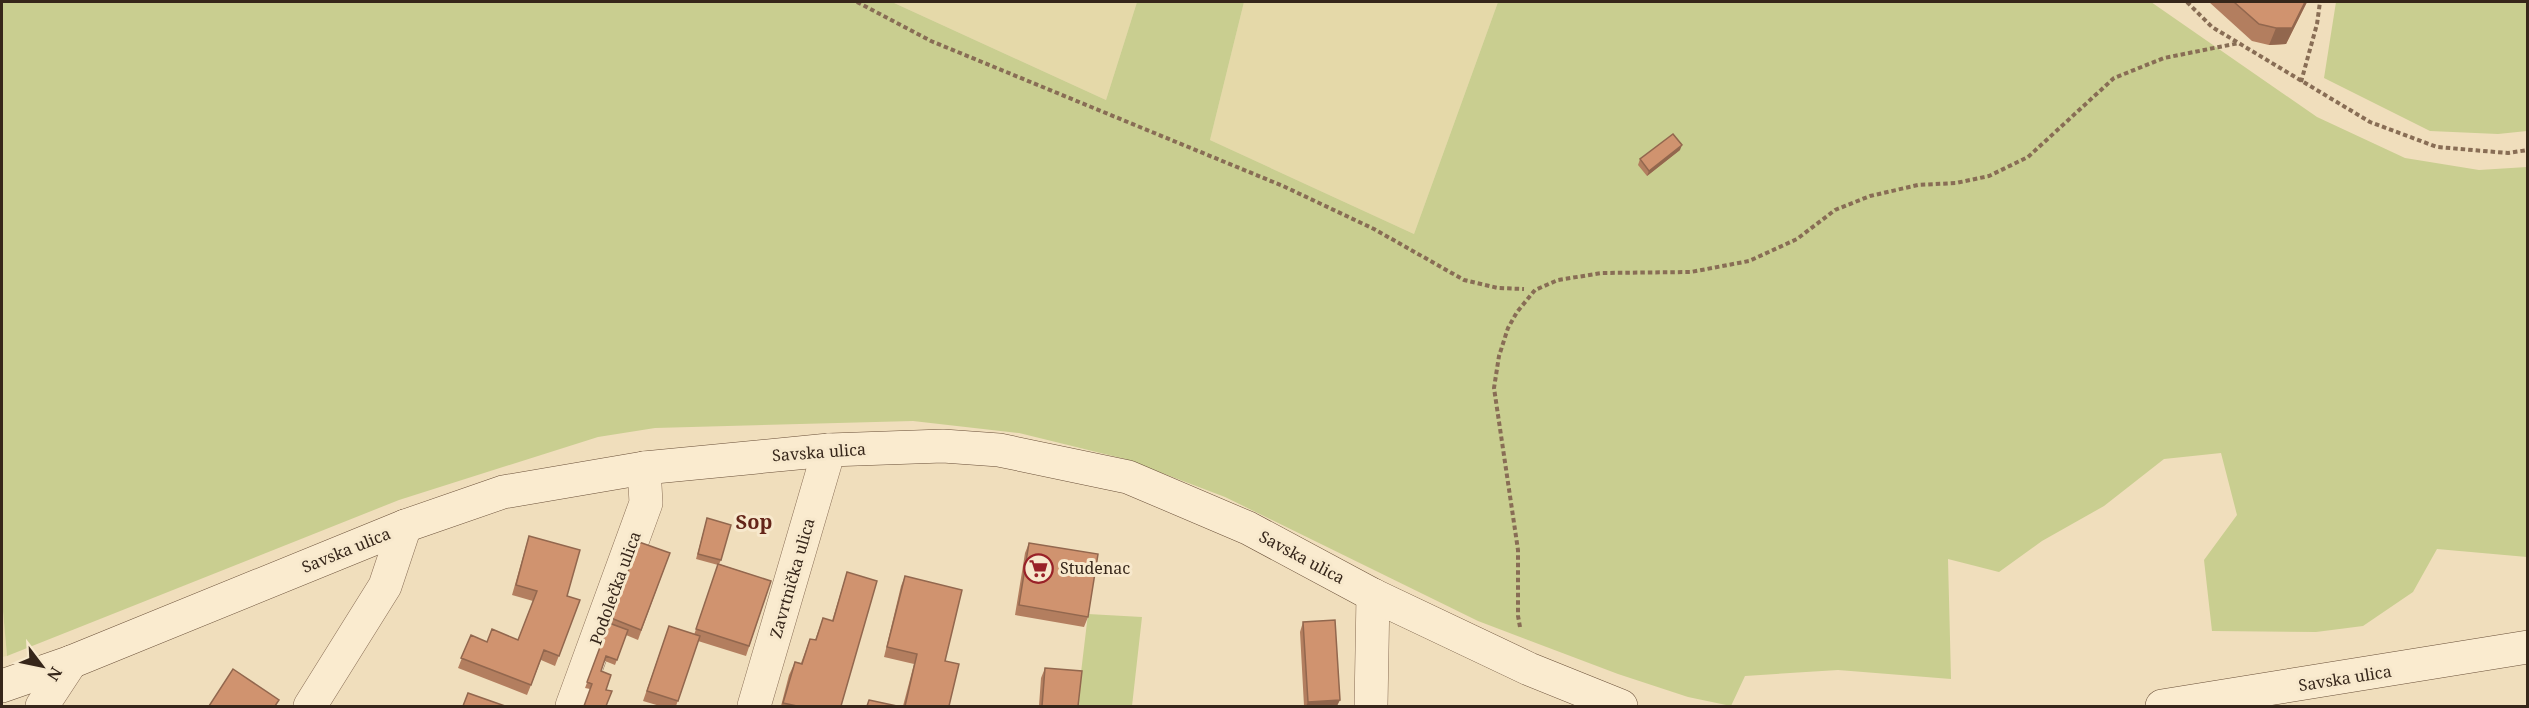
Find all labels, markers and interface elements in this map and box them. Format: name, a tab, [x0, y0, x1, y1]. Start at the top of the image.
street label: Savska ulica	[771, 438, 867, 466]
district label: Sop	[736, 508, 772, 535]
street label: Zavrtnička ulica	[764, 515, 820, 641]
street label: Savska ulica	[298, 522, 394, 578]
street label: Savska ulica	[1255, 525, 1349, 589]
street label: Podolečka ulica	[584, 528, 646, 648]
supermarket icon: Studenac	[1023, 552, 1055, 584]
place label: Studenac	[1060, 557, 1130, 579]
north arrow	[12, 636, 72, 696]
street label: Savska ulica	[2297, 660, 2393, 696]
text: N	[42, 663, 67, 685]

